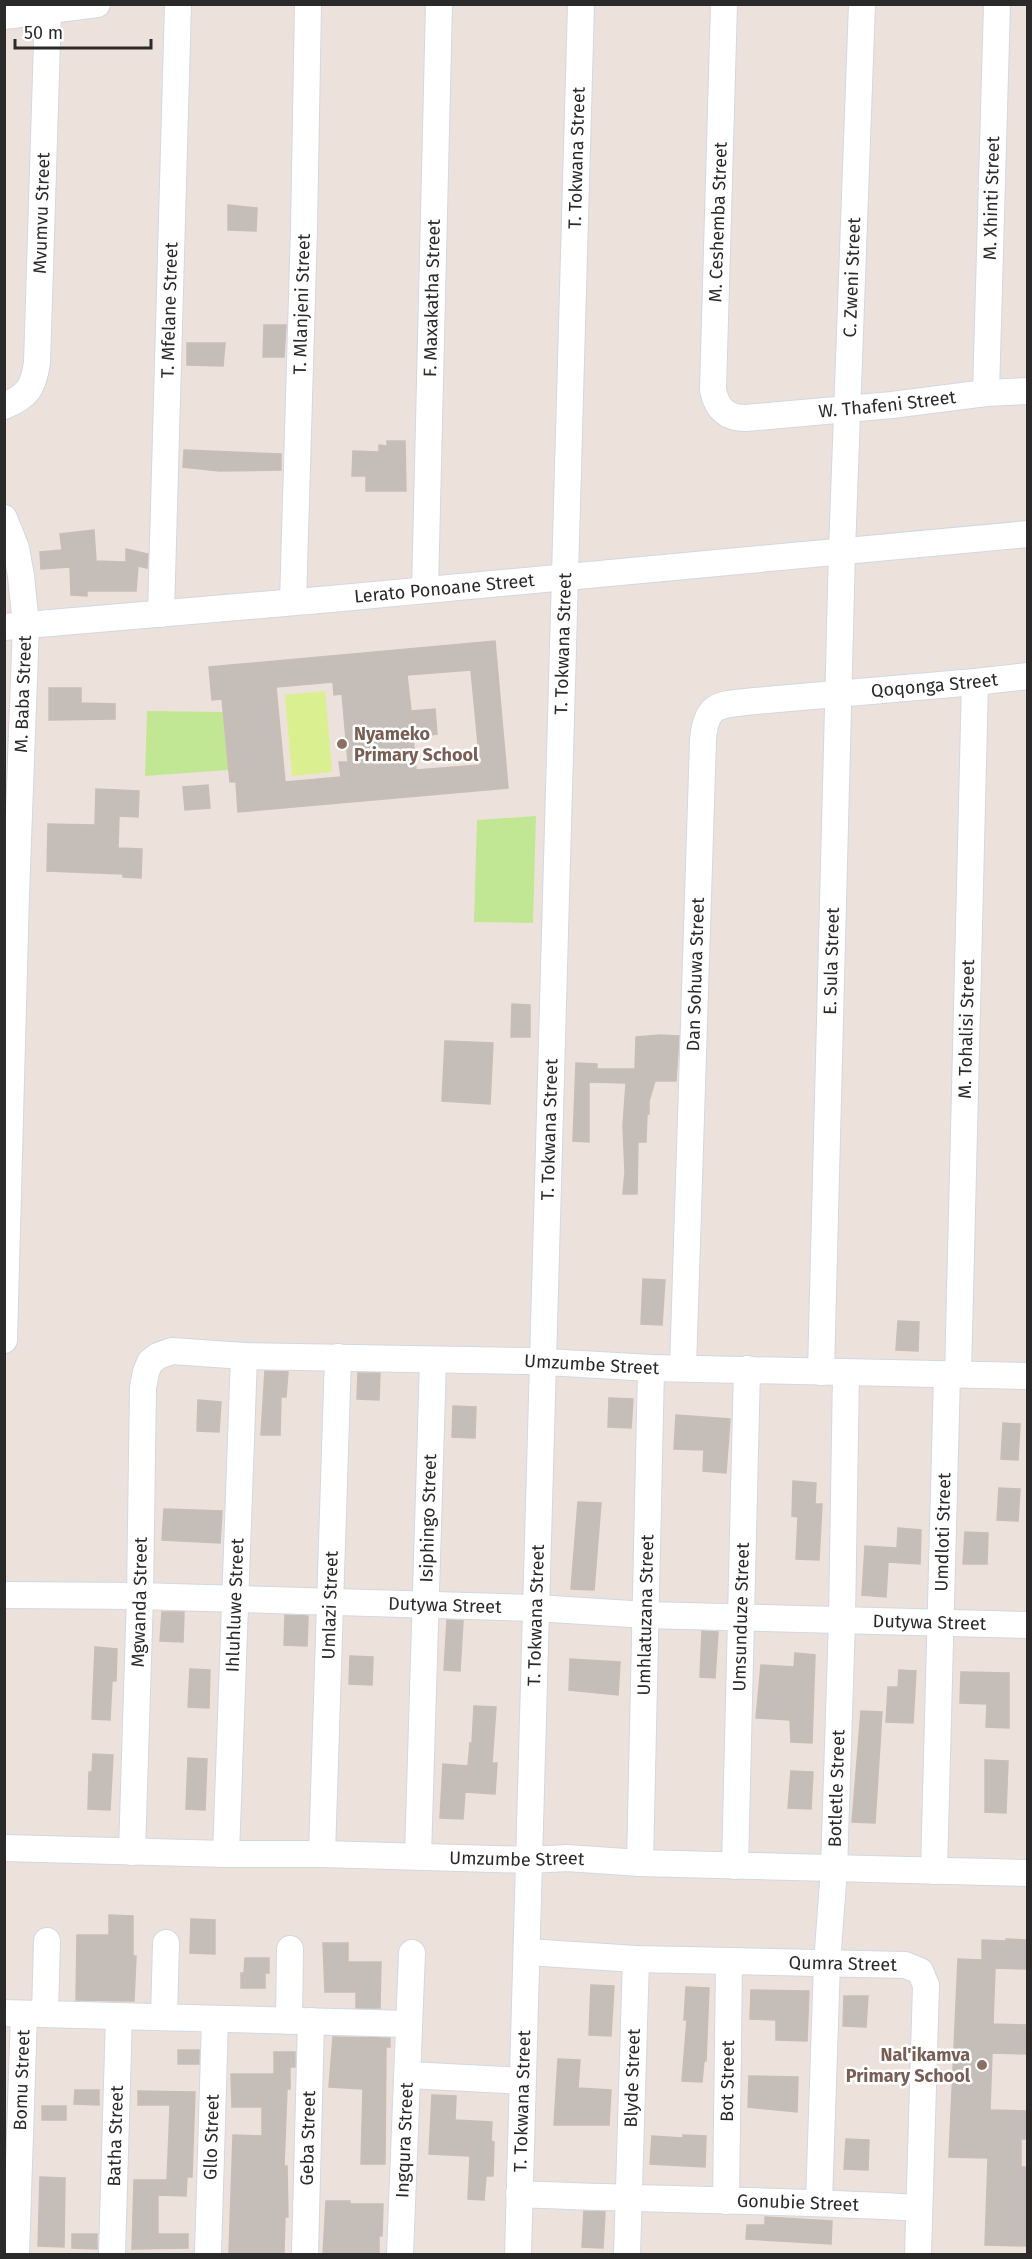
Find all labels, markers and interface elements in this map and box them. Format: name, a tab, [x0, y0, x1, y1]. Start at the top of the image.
scale bar	[15, 12, 152, 50]
text: 50 m	[24, 22, 63, 44]
street label: T. Tokwana Street	[564, 86, 590, 229]
street label: M. Xhinti Street	[979, 135, 1004, 261]
street label: M. Ceshemba Street	[704, 141, 732, 303]
street label: Mvumvu Street	[29, 151, 55, 274]
street label: C. Zweni Street	[839, 216, 865, 338]
street label: F. Maxakatha Street	[419, 218, 445, 377]
street label: T. Mlanjeni Street	[289, 233, 315, 375]
street label: T. Mfelane Street	[157, 241, 182, 378]
street label: W. Thafeni Street	[818, 386, 958, 422]
street label: Lerato Ponoane Street	[353, 569, 536, 608]
street label: T. Tokwana Street	[550, 572, 576, 715]
street label: M. Baba Street	[10, 634, 36, 753]
street label: Qoqonga Street	[870, 668, 1000, 702]
place label: Nyameko Primary School	[354, 723, 479, 766]
marker: Nyameko Primary School	[335, 737, 349, 751]
street label: Dan Sohuwa Street	[682, 896, 709, 1052]
street label: E. Sula Street	[819, 907, 844, 1015]
street label: M. Tohalisi Street	[954, 959, 979, 1099]
street label: T. Tokwana Street	[537, 1058, 562, 1201]
street label: Umzumbe Street	[524, 1350, 660, 1379]
street label: Isiphingo Street	[415, 1453, 441, 1583]
street label: Umdloti Street	[930, 1472, 955, 1592]
street label: Umhlatuzana Street	[633, 1534, 658, 1696]
street label: Mgwanda Street	[127, 1536, 152, 1668]
street label: Ihluhluwe Street	[222, 1537, 248, 1673]
street label: Umsunduze Street	[728, 1542, 754, 1692]
street label: T. Tokwana Street	[523, 1544, 549, 1686]
street label: Umlazi Street	[317, 1550, 343, 1660]
street label: Dutywa Street	[388, 1593, 502, 1618]
street label: Dutywa Street	[872, 1610, 987, 1635]
street label: Botletle Street	[824, 1729, 849, 1848]
street label: Umzumbe Street	[449, 1847, 586, 1871]
street label: Qumra Street	[788, 1951, 898, 1976]
street label: Blyde Street	[620, 2028, 645, 2128]
street label: Bomu Street	[9, 2029, 34, 2131]
street label: T. Tokwana Street	[509, 2029, 535, 2172]
street label: Bot Street	[716, 2040, 739, 2122]
place label: Nal'ikamva Primary School	[846, 2044, 971, 2087]
marker: Nal'ikamva Primary School	[975, 2058, 989, 2072]
street label: Ingqura Street	[391, 2081, 418, 2198]
street label: Batha Street	[103, 2085, 128, 2187]
street label: Geba Street	[296, 2090, 320, 2186]
street label: Gllo Street	[199, 2093, 224, 2180]
street label: Gonubie Street	[737, 2190, 860, 2216]

